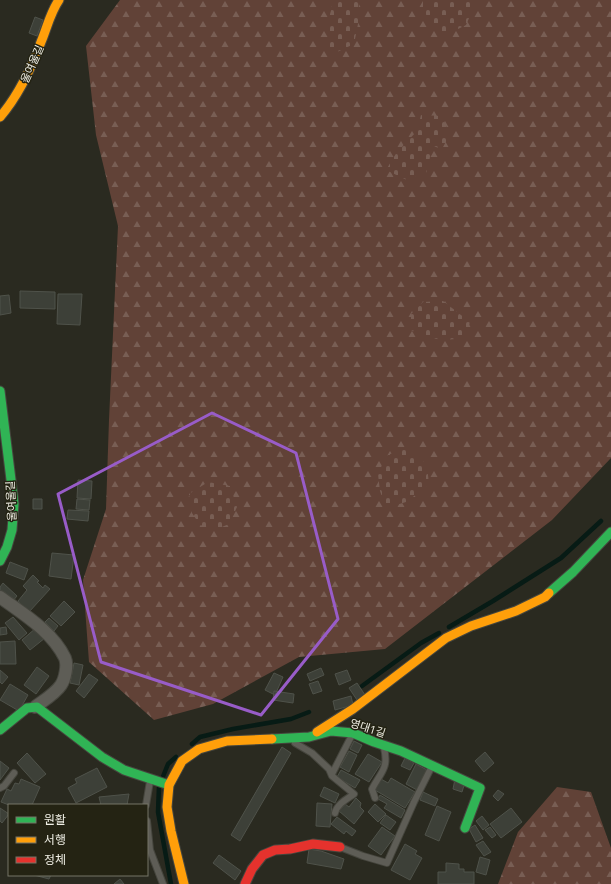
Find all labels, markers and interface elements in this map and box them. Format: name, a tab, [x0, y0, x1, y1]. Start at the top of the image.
street label: 울여울길	[16, 42, 47, 85]
street label: 울여울길	[2, 480, 19, 522]
street label: 영대1길	[348, 715, 388, 740]
legend	[8, 804, 148, 876]
text: 원활	[44, 811, 66, 828]
text: 서행	[44, 831, 66, 848]
text: 정체	[44, 851, 66, 868]

